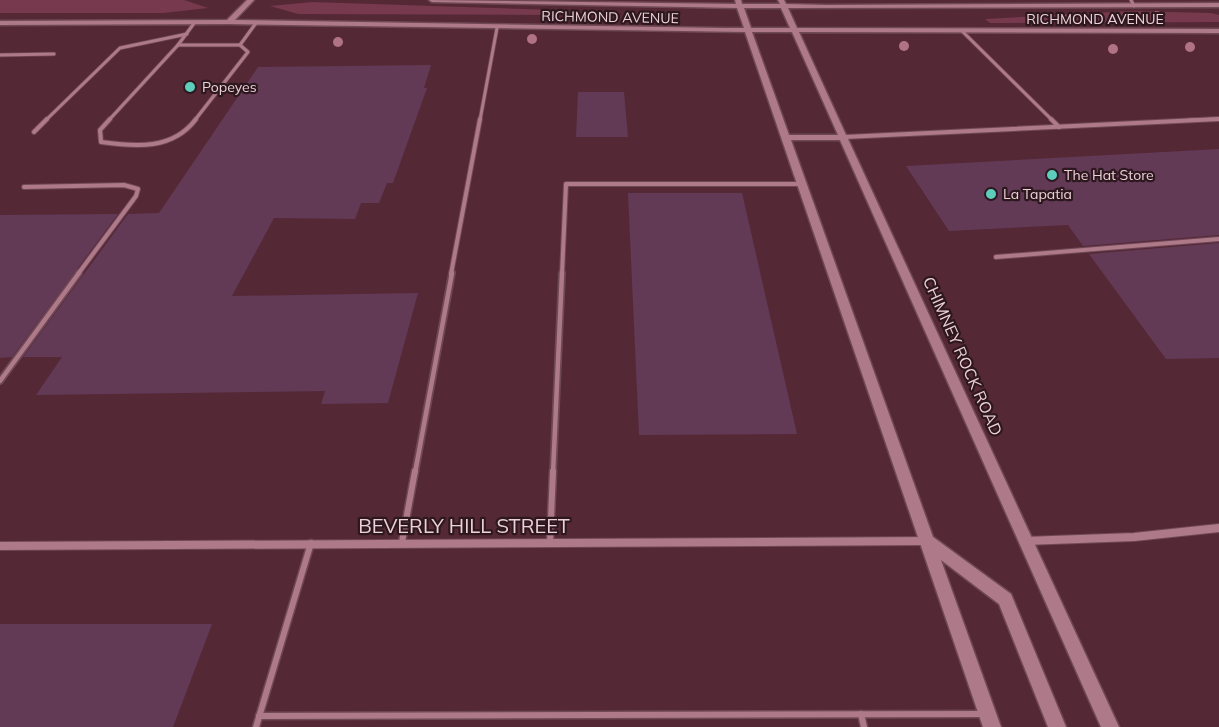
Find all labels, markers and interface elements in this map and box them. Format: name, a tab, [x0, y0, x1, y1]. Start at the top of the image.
street label: RICHMOND AVENUE	[541, 7, 679, 27]
street label: RICHMOND AVENUE	[1026, 10, 1164, 28]
place label: Popeyes	[202, 78, 257, 96]
marker: Popeyes	[183, 80, 197, 94]
place label: The Hat Store	[1064, 166, 1154, 184]
marker: The Hat Store	[1045, 168, 1059, 182]
place label: La Tapatia	[1003, 185, 1072, 203]
marker: La Tapatia	[984, 187, 998, 201]
street label: CHIMNEY ROCK ROAD	[919, 274, 1007, 438]
street label: BEVERLY HILL STREET	[358, 513, 570, 538]

